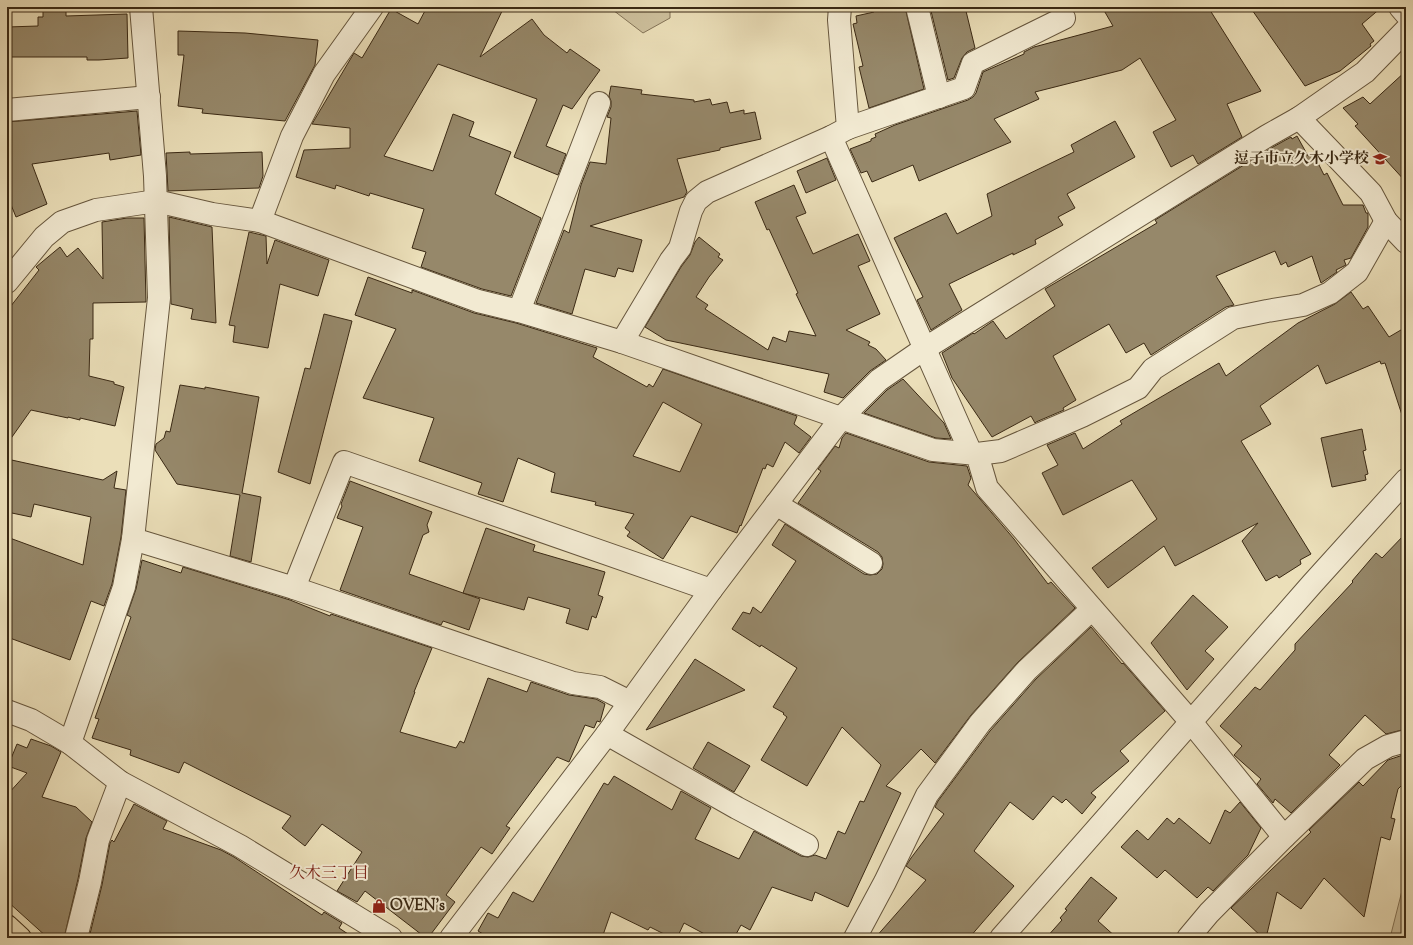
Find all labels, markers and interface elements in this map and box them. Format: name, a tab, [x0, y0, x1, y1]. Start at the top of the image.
place label: 逗子市立久木小学校	[1234, 149, 1369, 170]
school or university icon: 逗子市立久木小学校	[1372, 151, 1388, 167]
district label: 久木三丁目	[289, 863, 369, 886]
place label: OVEN's	[390, 896, 445, 917]
shop icon: OVEN's	[371, 898, 387, 914]

